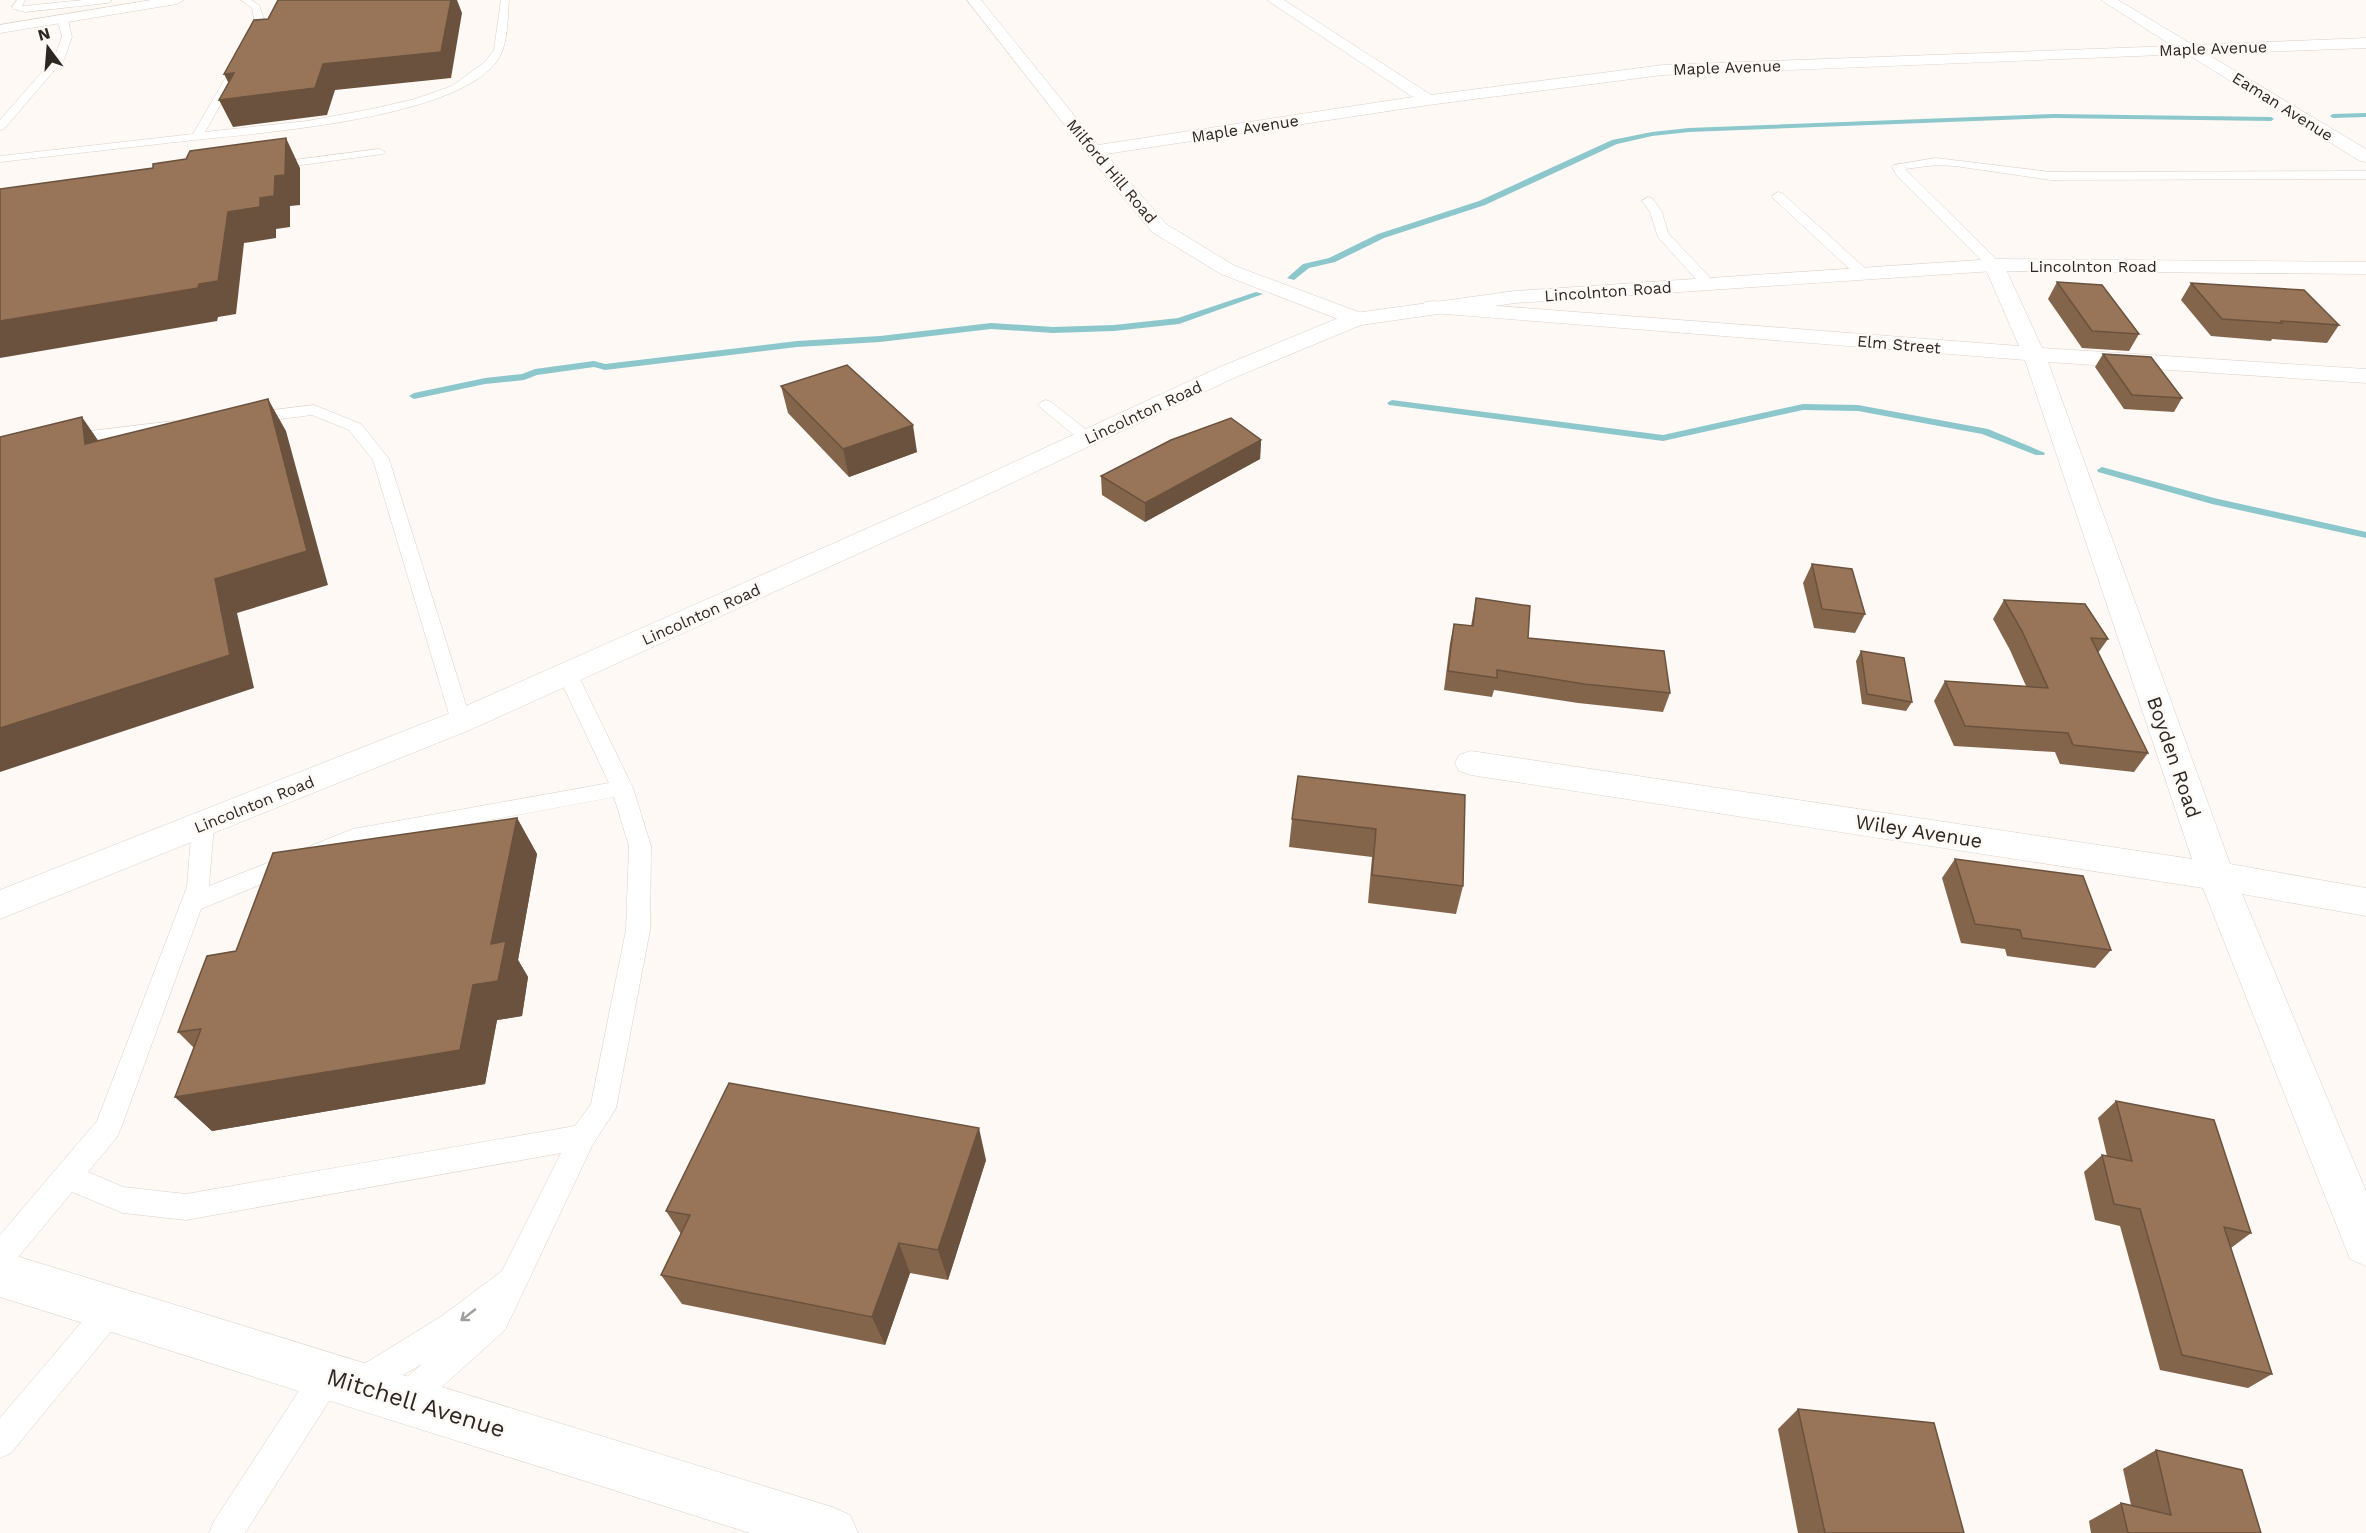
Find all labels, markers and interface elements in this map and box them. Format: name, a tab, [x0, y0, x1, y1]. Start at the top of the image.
north arrow	[18, 18, 78, 78]
text: N	[36, 23, 52, 45]
street label: Maple Avenue	[2159, 37, 2267, 60]
street label: Maple Avenue	[1673, 56, 1781, 79]
street label: Eaman Avenue	[2229, 68, 2336, 145]
street label: Maple Avenue	[1190, 111, 1300, 146]
street label: Milford Hill Road	[1063, 115, 1161, 227]
street label: Lincolnton Road	[2029, 257, 2157, 276]
street label: Lincolnton Road	[1544, 278, 1672, 305]
street label: Elm Street	[1856, 331, 1942, 358]
street label: Lincolnton Road	[1081, 377, 1205, 448]
street label: Lincolnton Road	[639, 580, 763, 649]
street label: Boyden Road	[2142, 693, 2206, 821]
street label: Lincolnton Road	[191, 772, 317, 837]
street label: Wiley Avenue	[1854, 809, 1984, 853]
one-way arrow	[461, 1309, 477, 1322]
street label: Mitchell Avenue	[323, 1363, 509, 1443]

